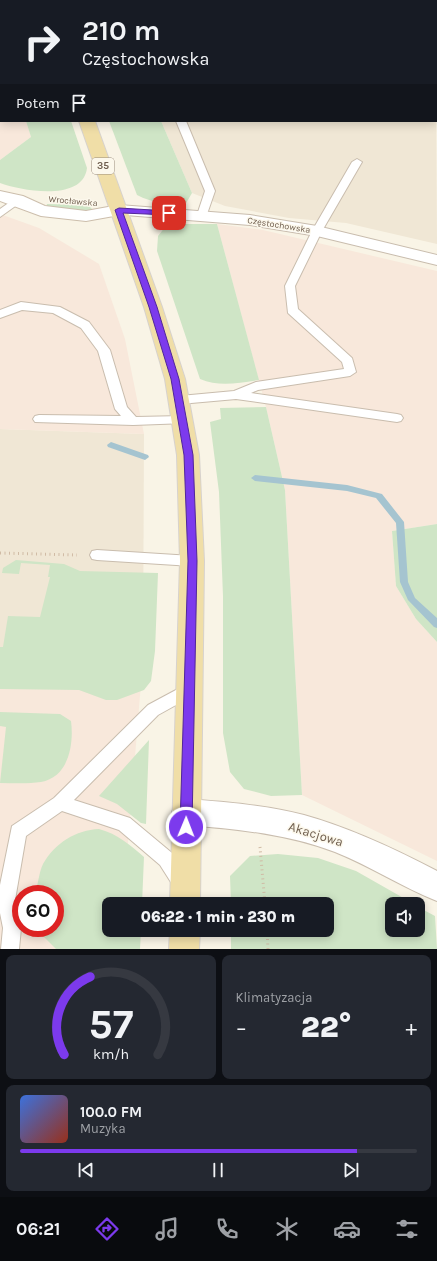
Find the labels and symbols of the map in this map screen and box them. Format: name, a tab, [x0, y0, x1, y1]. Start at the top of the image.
road number: 35	[92, 158, 114, 174]
street label: Wrocławska	[48, 194, 98, 208]
pin	[152, 196, 186, 230]
street label: Częstochowska	[247, 215, 311, 235]
position arrow	[165, 806, 207, 848]
street label: Akacjowa	[287, 819, 345, 849]
speed limit sign: 60	[12, 885, 64, 937]

